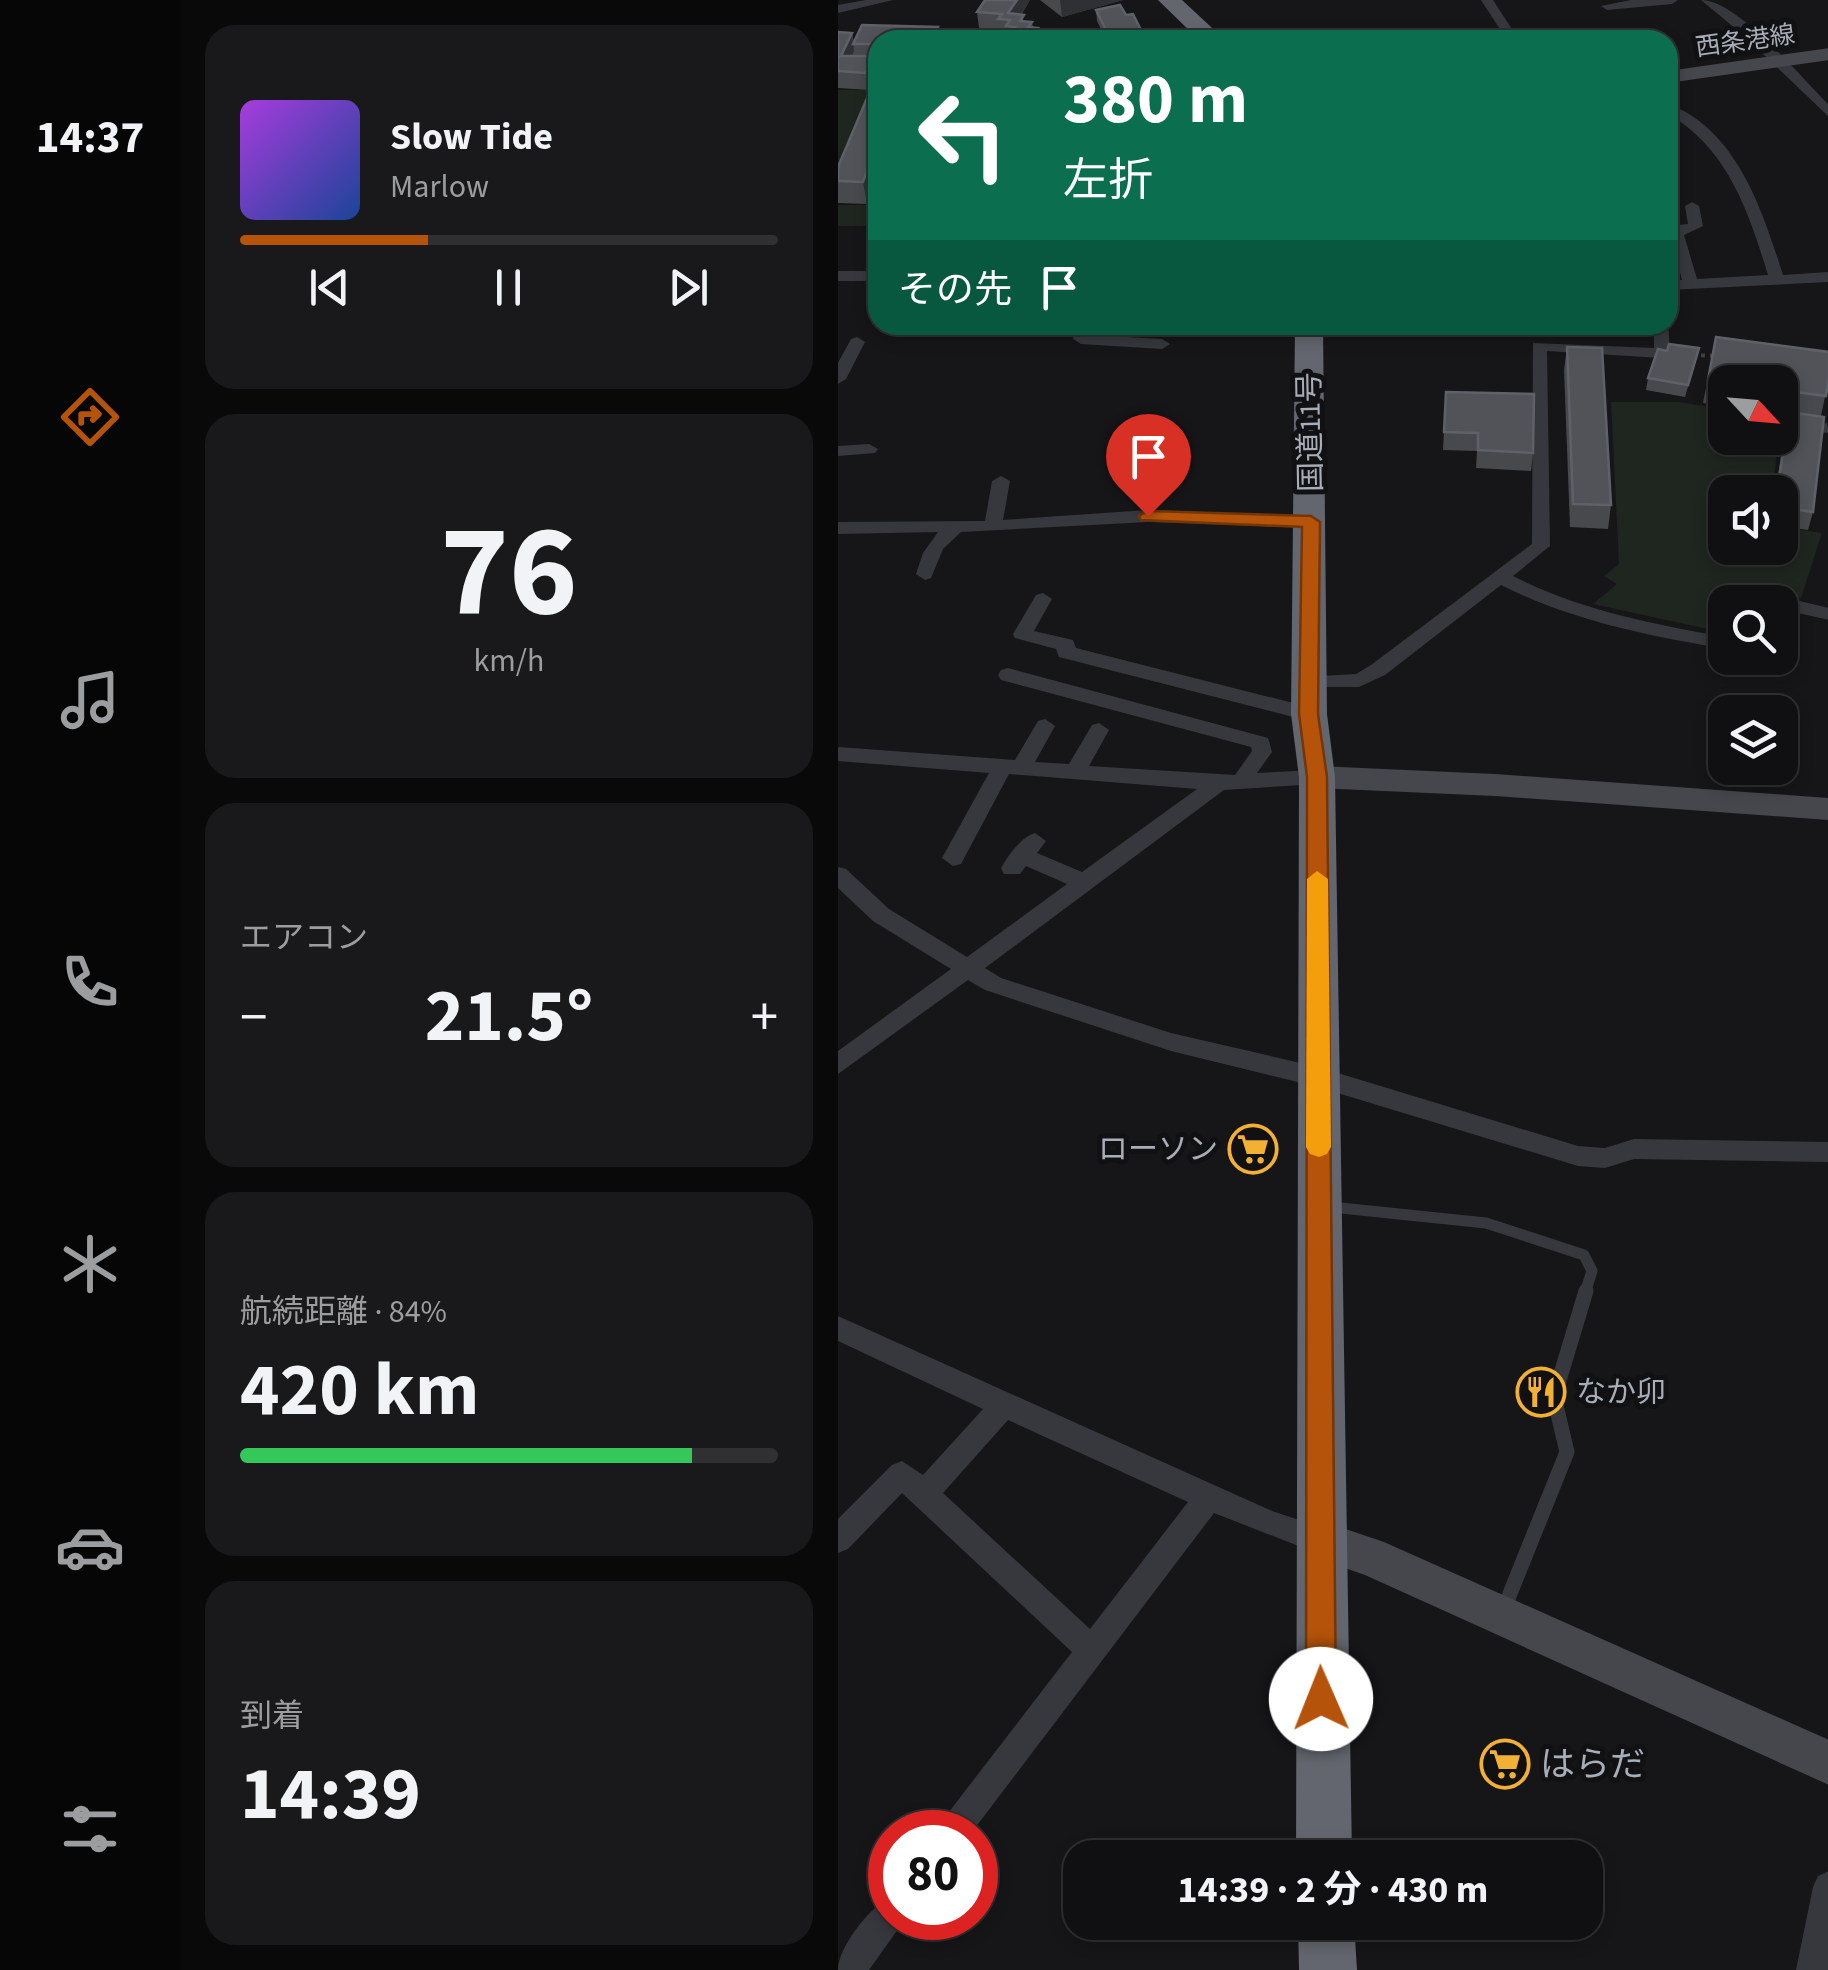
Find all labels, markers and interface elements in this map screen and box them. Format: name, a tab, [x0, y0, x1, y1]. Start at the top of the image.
street label: 西条港線	[1693, 16, 1797, 66]
text: 380 m	[1063, 50, 1248, 150]
icon: left	[898, 70, 1028, 200]
text: 14:37	[36, 106, 144, 170]
text: Slow Tide	[390, 110, 553, 164]
text: 左折	[1063, 149, 1153, 213]
text: Marlow	[390, 164, 489, 210]
icon: previous	[302, 260, 357, 315]
icon: pause	[481, 260, 536, 315]
icon: next	[661, 260, 716, 315]
icon: arrive	[1032, 260, 1087, 315]
text: その先	[898, 263, 1012, 317]
north arrow	[1708, 365, 1798, 455]
map controls	[1708, 365, 1798, 785]
street label: 国道11号	[1288, 372, 1333, 492]
icon: directions	[55, 382, 125, 452]
pin	[1106, 414, 1191, 517]
icon: arrive	[1121, 429, 1176, 484]
button: sound	[1708, 475, 1798, 565]
text: 76	[440, 480, 578, 665]
button: search	[1708, 585, 1798, 675]
text: km/h	[474, 638, 544, 684]
icon: music	[55, 665, 125, 735]
button: layers	[1708, 695, 1798, 785]
text: エアコン	[240, 915, 368, 961]
icon: phone	[55, 947, 125, 1017]
text: 21.5°	[425, 963, 593, 1070]
text: −	[240, 979, 267, 1057]
text: +	[751, 979, 778, 1057]
supermarket icon: ローソン	[1227, 1123, 1279, 1175]
place label: ローソン	[1098, 1128, 1218, 1171]
icon: climate	[55, 1229, 125, 1299]
text: 航続距離 · 84%	[240, 1289, 447, 1335]
text: 420 km	[240, 1337, 479, 1444]
restaurant icon: なか卯	[1515, 1366, 1567, 1418]
place label: なか卯	[1576, 1371, 1666, 1414]
icon: car	[55, 1512, 125, 1582]
position arrow	[1269, 1647, 1373, 1751]
text: 到着	[240, 1693, 304, 1739]
supermarket icon: はらだ	[1479, 1738, 1531, 1790]
place label: はらだ	[1540, 1740, 1645, 1790]
text: 14:39	[240, 1741, 421, 1848]
icon: filters	[55, 1794, 125, 1864]
speed limit sign: 80	[868, 1810, 998, 1940]
text: 14:39 · 2 分 · 430 m	[1178, 1863, 1488, 1917]

